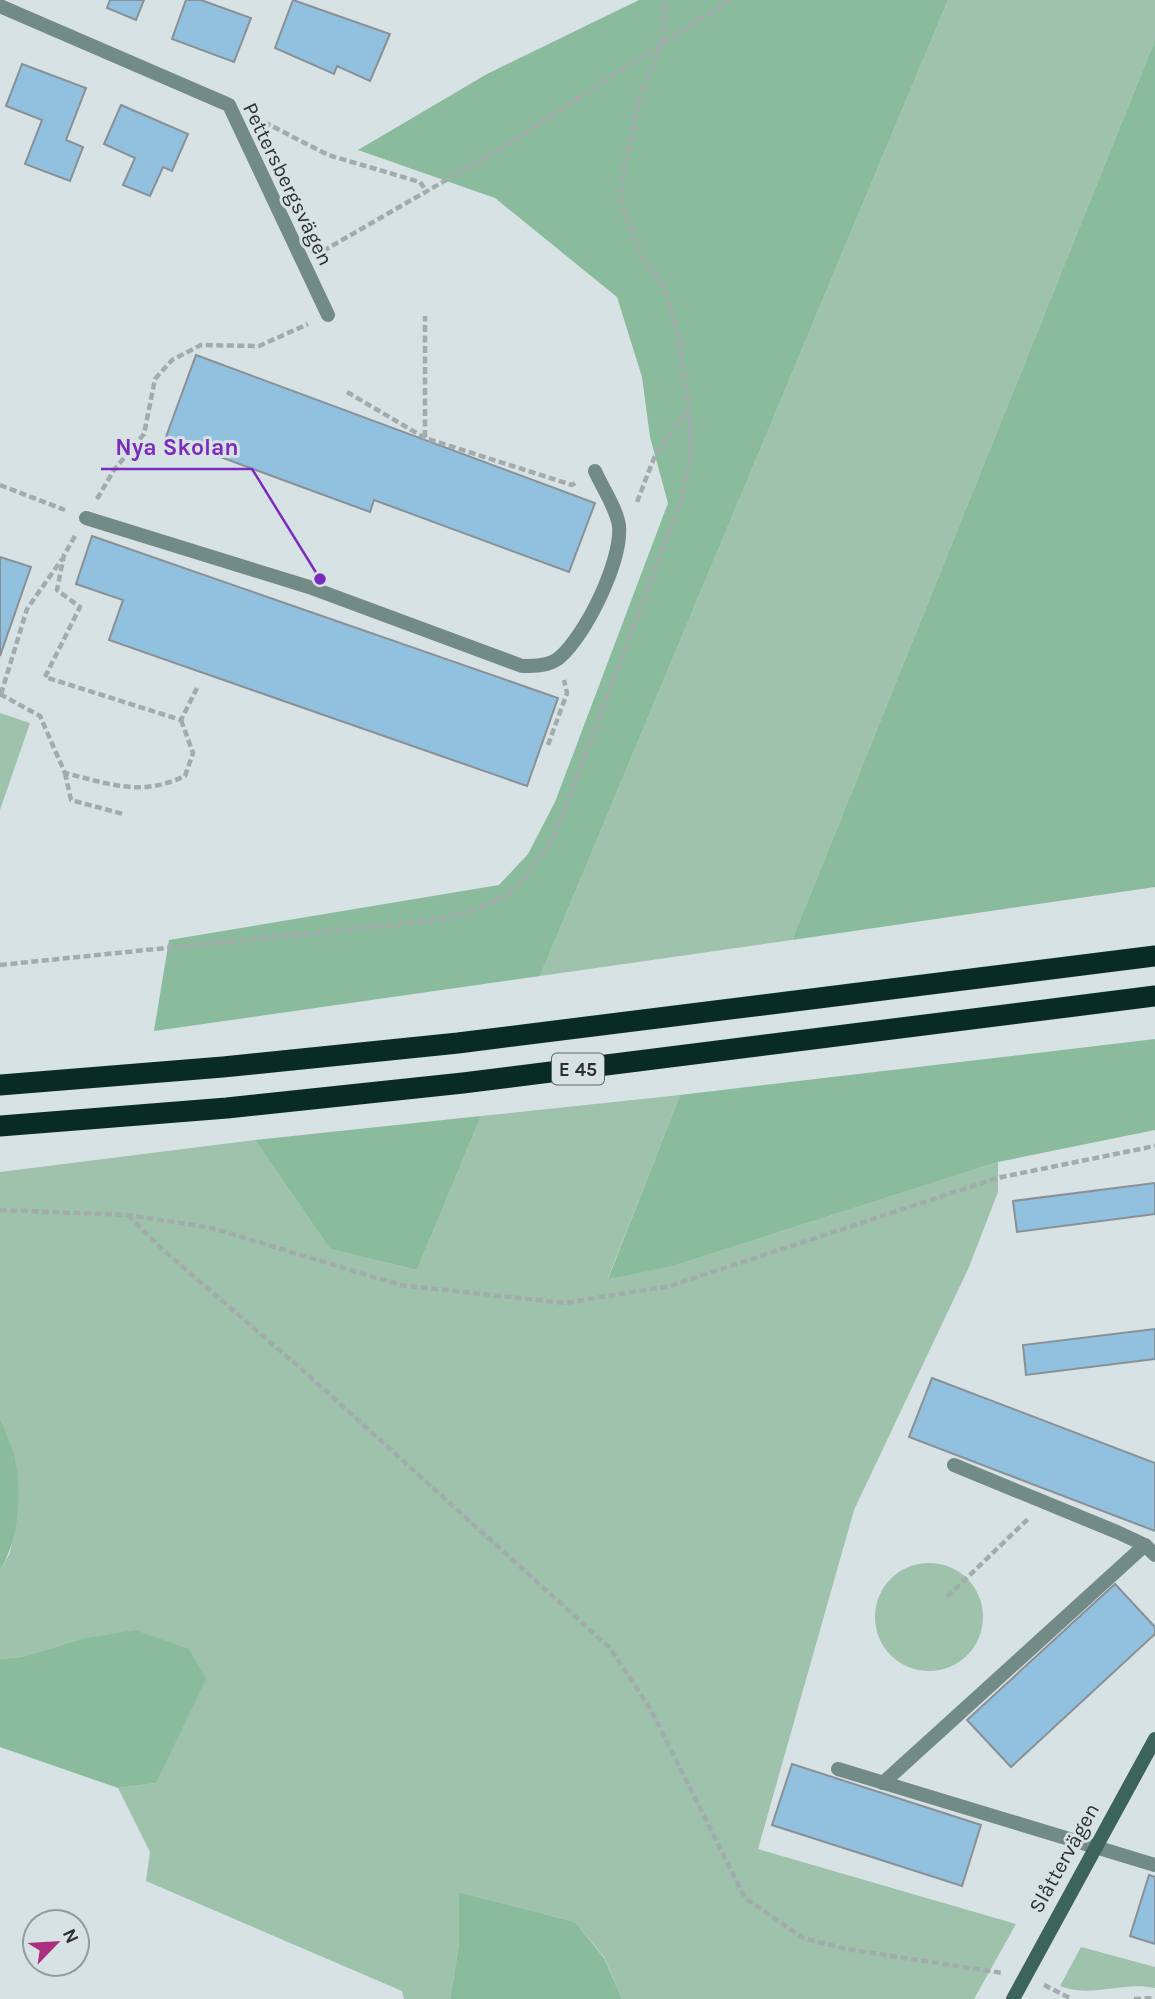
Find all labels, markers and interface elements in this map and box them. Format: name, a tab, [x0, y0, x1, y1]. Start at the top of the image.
street label: Pettersbergsvägen	[238, 99, 338, 269]
callout: Nya Skolan	[101, 425, 252, 469]
text: Nya Skolan	[115, 434, 239, 461]
road number: E 45	[552, 1054, 604, 1084]
street label: Slåttervägen	[1024, 1799, 1104, 1917]
north arrow	[21, 1908, 91, 1978]
text: N	[58, 1925, 83, 1947]

